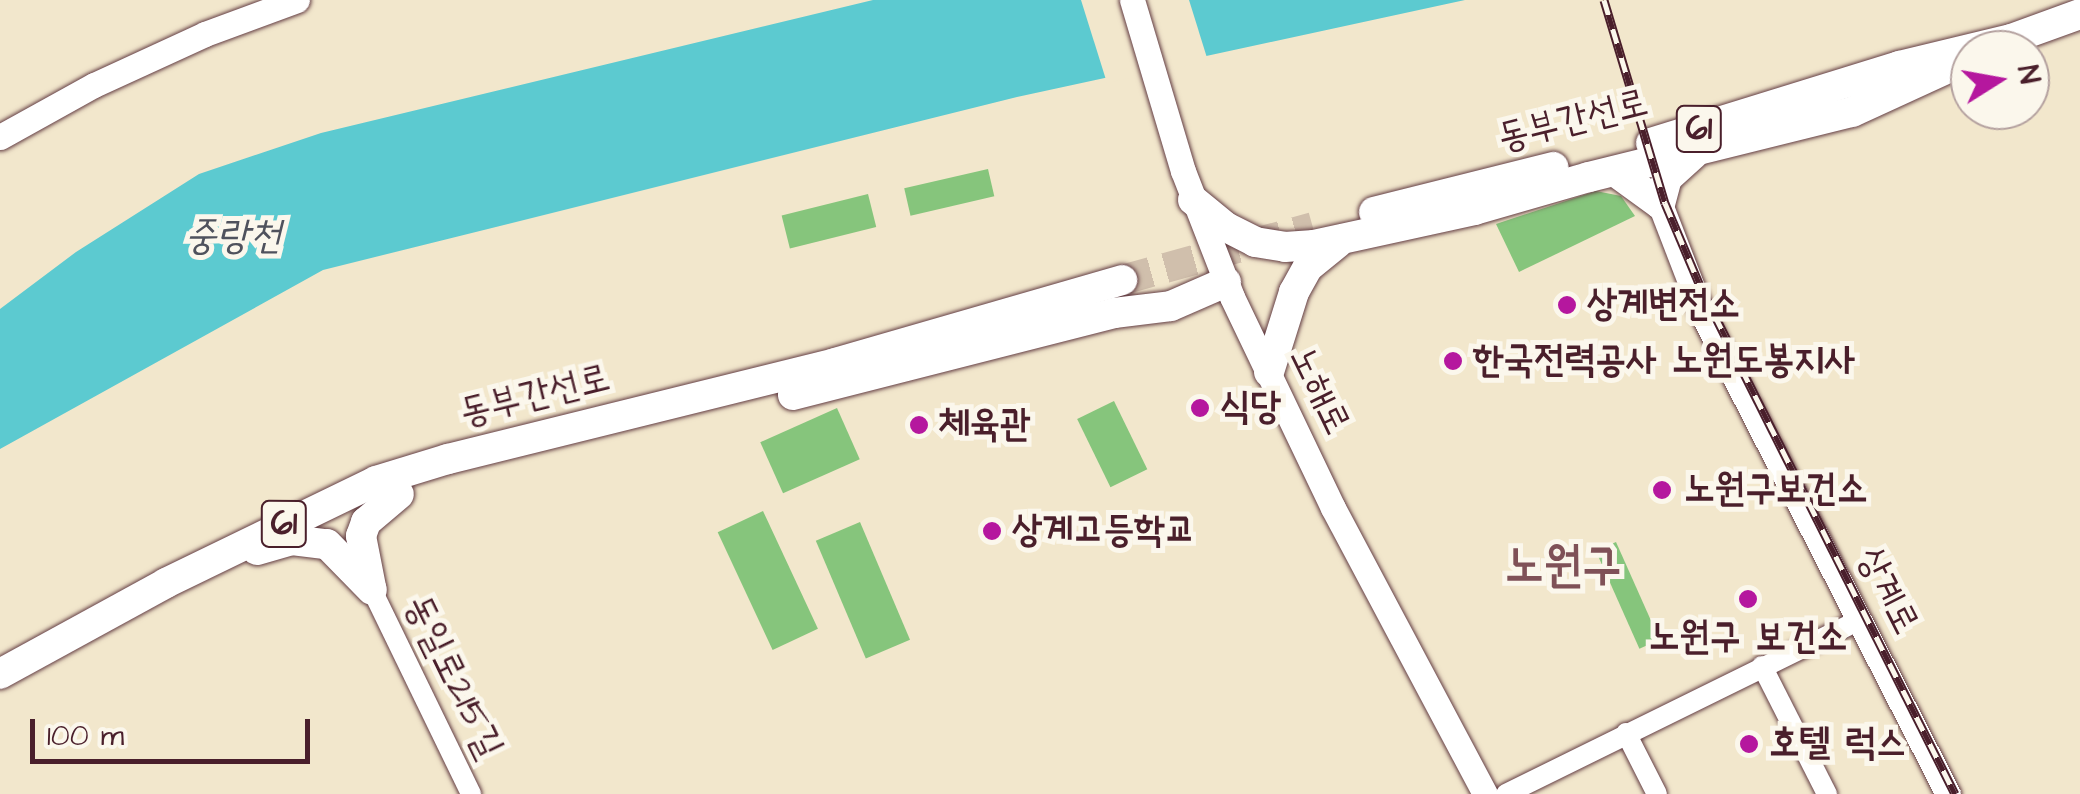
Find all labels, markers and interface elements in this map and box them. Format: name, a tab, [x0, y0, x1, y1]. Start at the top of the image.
north arrow	[1950, 30, 2050, 130]
text: N	[2007, 62, 2049, 87]
street label: 동부간선로	[1493, 80, 1653, 162]
road number: 61	[1674, 99, 1724, 159]
water label: 중랑천	[185, 213, 281, 261]
place label: 상계변전소	[1587, 282, 1740, 328]
marker: 상계변전소	[1556, 294, 1578, 316]
place label: 한국전력공사 노원도봉지사	[1473, 338, 1855, 384]
street label: 노해로	[1278, 340, 1360, 442]
marker: 한국전력공사 노원도봉지사	[1442, 350, 1464, 372]
street label: 동부간선로	[455, 355, 615, 437]
place label: 식당	[1220, 385, 1281, 431]
marker: 식당	[1189, 397, 1211, 419]
place label: 체육관	[939, 402, 1031, 448]
marker: 체육관	[908, 414, 930, 436]
place label: 노원구보건소	[1684, 467, 1867, 513]
marker: 노원구보건소	[1649, 477, 1675, 503]
road number: 61	[259, 494, 309, 554]
place label: 상계고등학교	[1012, 508, 1195, 554]
marker: 상계고등학교	[981, 520, 1003, 542]
district label: 노원구	[1505, 538, 1621, 596]
street label: 상계로	[1846, 540, 1928, 642]
street label: 동일로215길	[394, 588, 512, 766]
marker: 노원구 보건소	[1737, 588, 1759, 610]
place label: 노원구 보건소	[1649, 615, 1847, 661]
scale bar	[35, 699, 315, 761]
text: 100 m	[47, 715, 124, 757]
place label: 호텔 럭스	[1769, 721, 1907, 767]
marker: 호텔 럭스	[1738, 733, 1760, 755]

